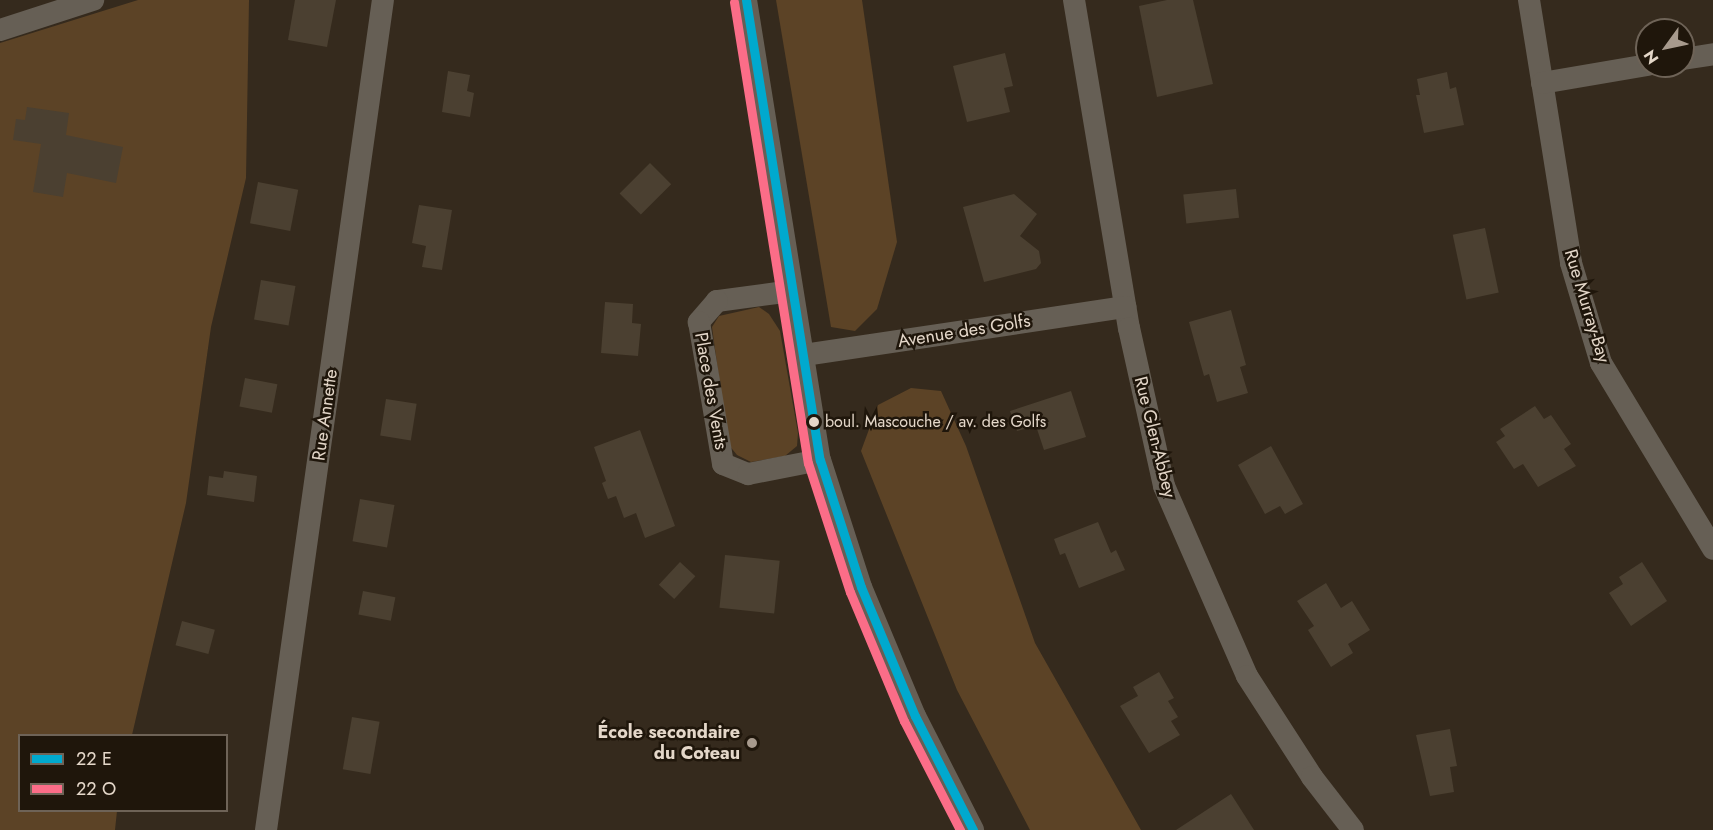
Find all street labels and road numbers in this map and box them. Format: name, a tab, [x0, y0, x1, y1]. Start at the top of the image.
street label: Rue Murray-Bay	[1560, 247, 1614, 365]
street label: Avenue des Golfs	[896, 310, 1032, 352]
street label: Place des Vents	[690, 331, 732, 451]
street label: Rue Annette	[308, 368, 342, 462]
street label: Rue Glen-Abbey	[1130, 374, 1180, 500]

